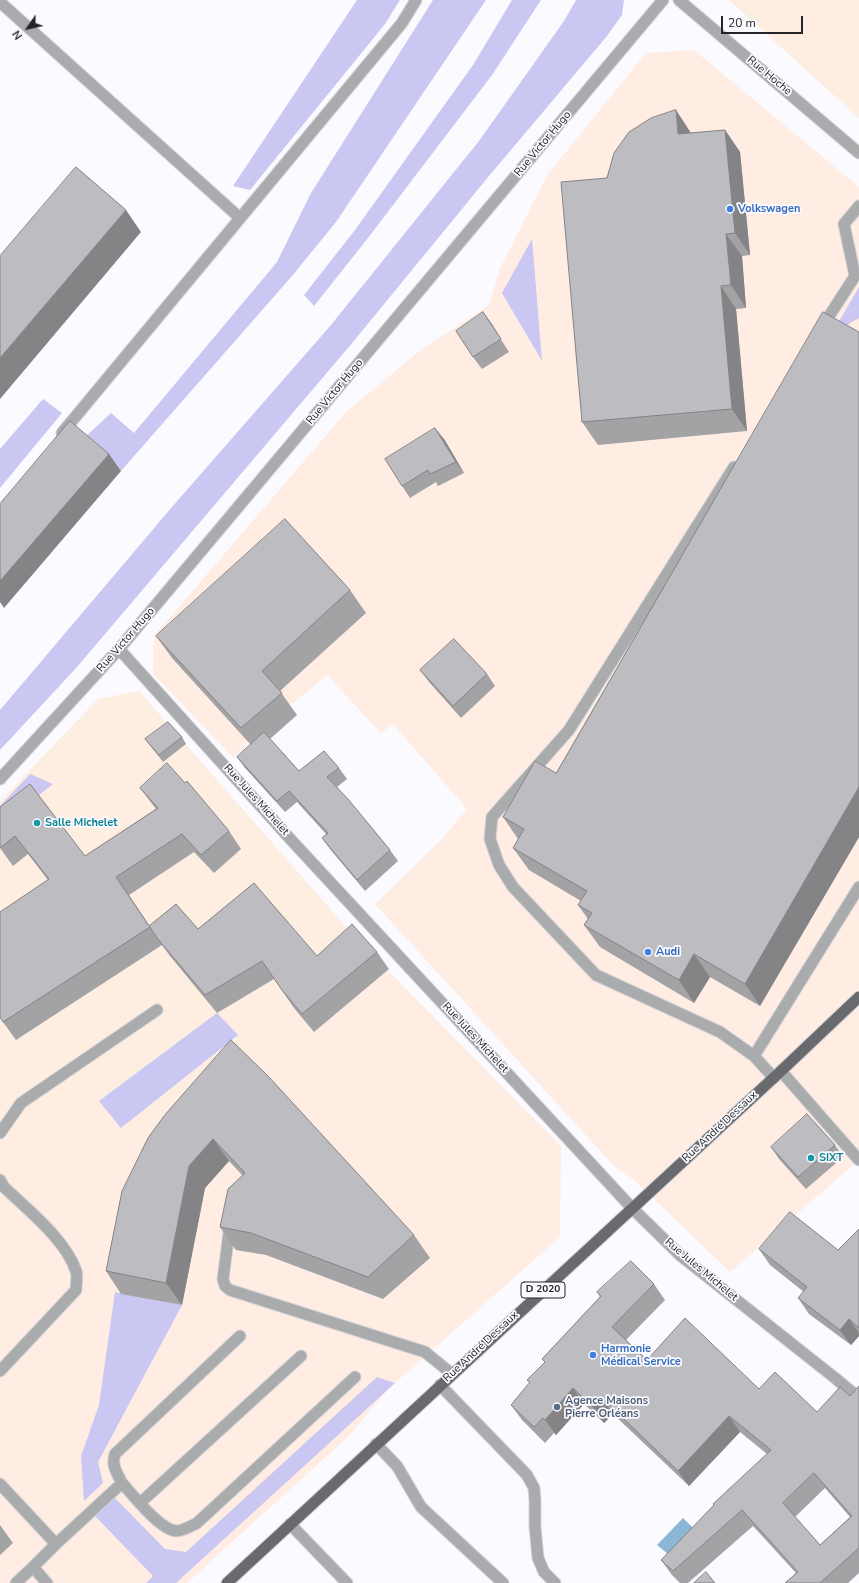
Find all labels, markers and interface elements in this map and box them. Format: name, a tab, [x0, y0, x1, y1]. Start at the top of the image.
north arrow	[8, 8, 48, 48]
scale bar	[723, 8, 805, 34]
text: 20 m	[728, 15, 756, 31]
text: N	[9, 27, 26, 43]
street label: Rue Hoche	[744, 54, 794, 98]
street label: Rue Victor Hugo	[512, 109, 574, 179]
place label: Volkswagen	[738, 202, 800, 216]
marker: Volkswagen	[725, 204, 735, 214]
street label: Rue Victor Hugo	[304, 357, 366, 427]
street label: Rue Victor Hugo	[94, 605, 158, 675]
street label: Rue Jules Michelet	[221, 762, 291, 838]
place label: Salle Michelet	[45, 816, 117, 830]
marker: Salle Michelet	[32, 818, 42, 828]
place label: Audi	[656, 945, 680, 959]
marker: Audi	[643, 947, 653, 957]
street label: Rue Jules Michelet	[439, 1000, 511, 1076]
street label: Rue André Dessaux	[680, 1089, 760, 1165]
place label: SIXT	[819, 1151, 843, 1165]
marker: SIXT	[806, 1153, 816, 1163]
street label: Rue Jules Michelet	[662, 1236, 740, 1304]
road number: D 2020	[521, 1282, 565, 1298]
street label: Rue André Dessaux	[441, 1309, 521, 1385]
place label: Harmonie Médical Service	[601, 1342, 681, 1368]
marker: Harmonie Médical Service	[588, 1350, 598, 1360]
place label: Agence Maisons Pierre Orléans	[565, 1394, 648, 1420]
marker: Agence Maisons Pierre Orléans	[552, 1402, 562, 1412]

